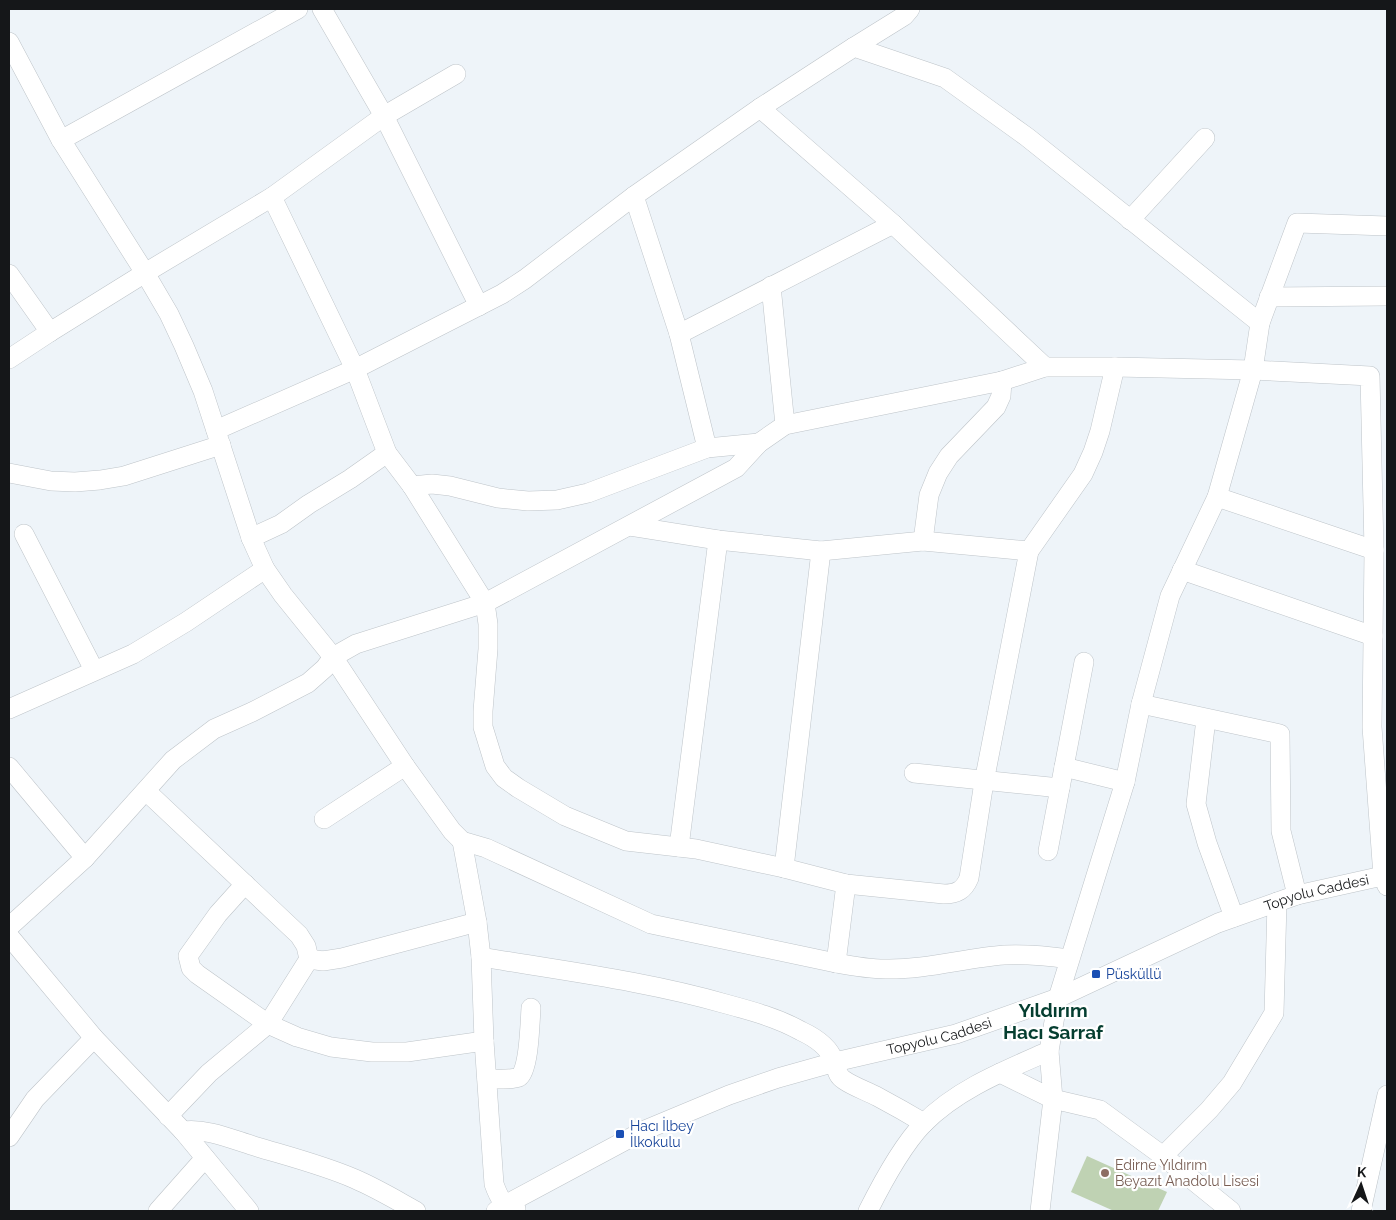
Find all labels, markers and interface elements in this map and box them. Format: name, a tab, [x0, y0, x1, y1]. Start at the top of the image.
street label: Topyolu Caddesi	[1262, 871, 1370, 914]
place label: Püsküllü	[1106, 966, 1161, 982]
marker: Püsküllü	[1090, 968, 1102, 980]
district label: Yıldırım Hacı Sarraf	[1003, 999, 1104, 1043]
street label: Topyolu Caddesi	[885, 1014, 994, 1058]
place label: Hacı İlbey İlkokulu	[630, 1116, 694, 1150]
marker: Hacı İlbey İlkokulu	[614, 1128, 626, 1140]
place label: Edirne Yıldırım Beyazıt Anadolu Lisesi	[1115, 1157, 1259, 1189]
north arrow	[1336, 1160, 1386, 1210]
text: K	[1357, 1164, 1367, 1180]
marker: Edirne Yıldırım Beyazıt Anadolu Lisesi	[1099, 1167, 1111, 1179]

